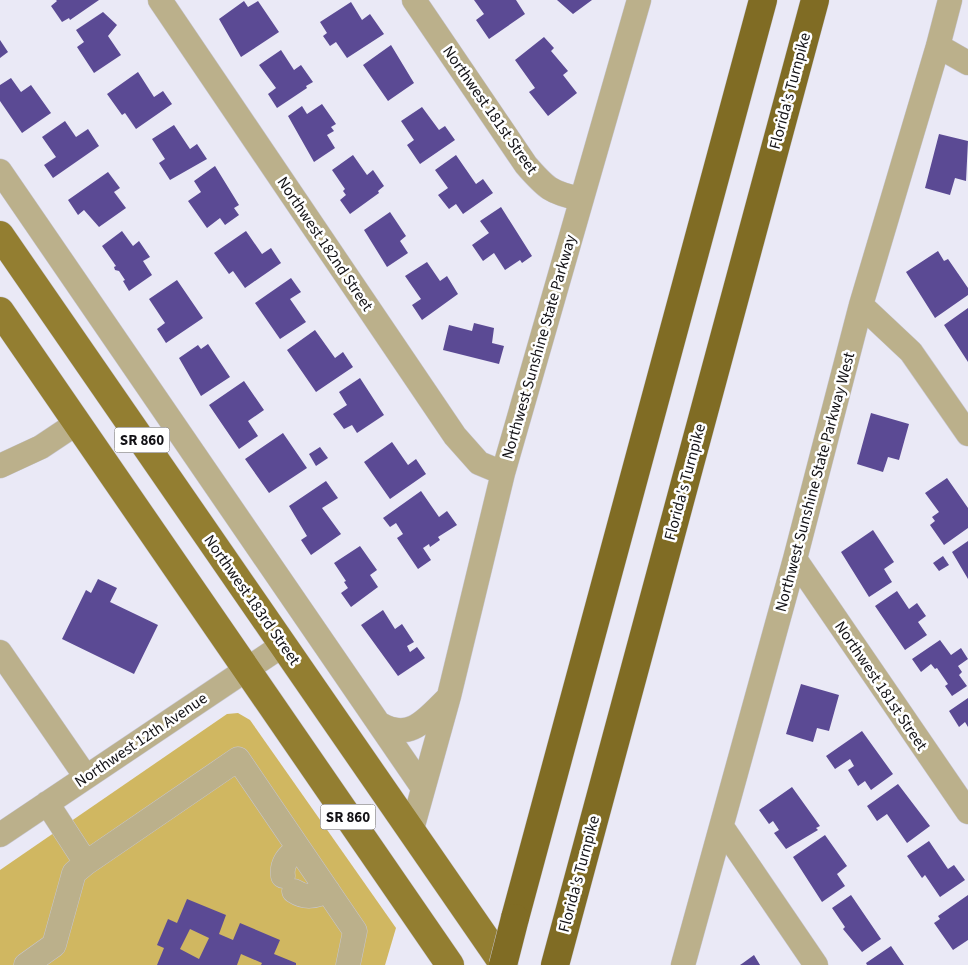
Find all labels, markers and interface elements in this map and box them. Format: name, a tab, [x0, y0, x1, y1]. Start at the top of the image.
street label: Florida's Turnpike	[764, 30, 816, 152]
street label: Northwest 181st Street	[437, 41, 543, 179]
street label: Northwest 182nd Street	[272, 172, 379, 316]
street label: Northwest Sunshine State Parkway	[496, 232, 582, 462]
street label: Northwest Sunshine State Parkway West	[770, 349, 860, 614]
street label: Florida's Turnpike	[659, 421, 711, 543]
road number: SR 860	[114, 428, 170, 452]
street label: Northwest 183rd Street	[199, 530, 306, 670]
street label: Northwest 181st Street	[829, 617, 933, 756]
street label: Northwest 12th Avenue	[70, 687, 212, 793]
road number: SR 860	[320, 804, 376, 830]
street label: Florida's Turnpike	[553, 813, 605, 935]

